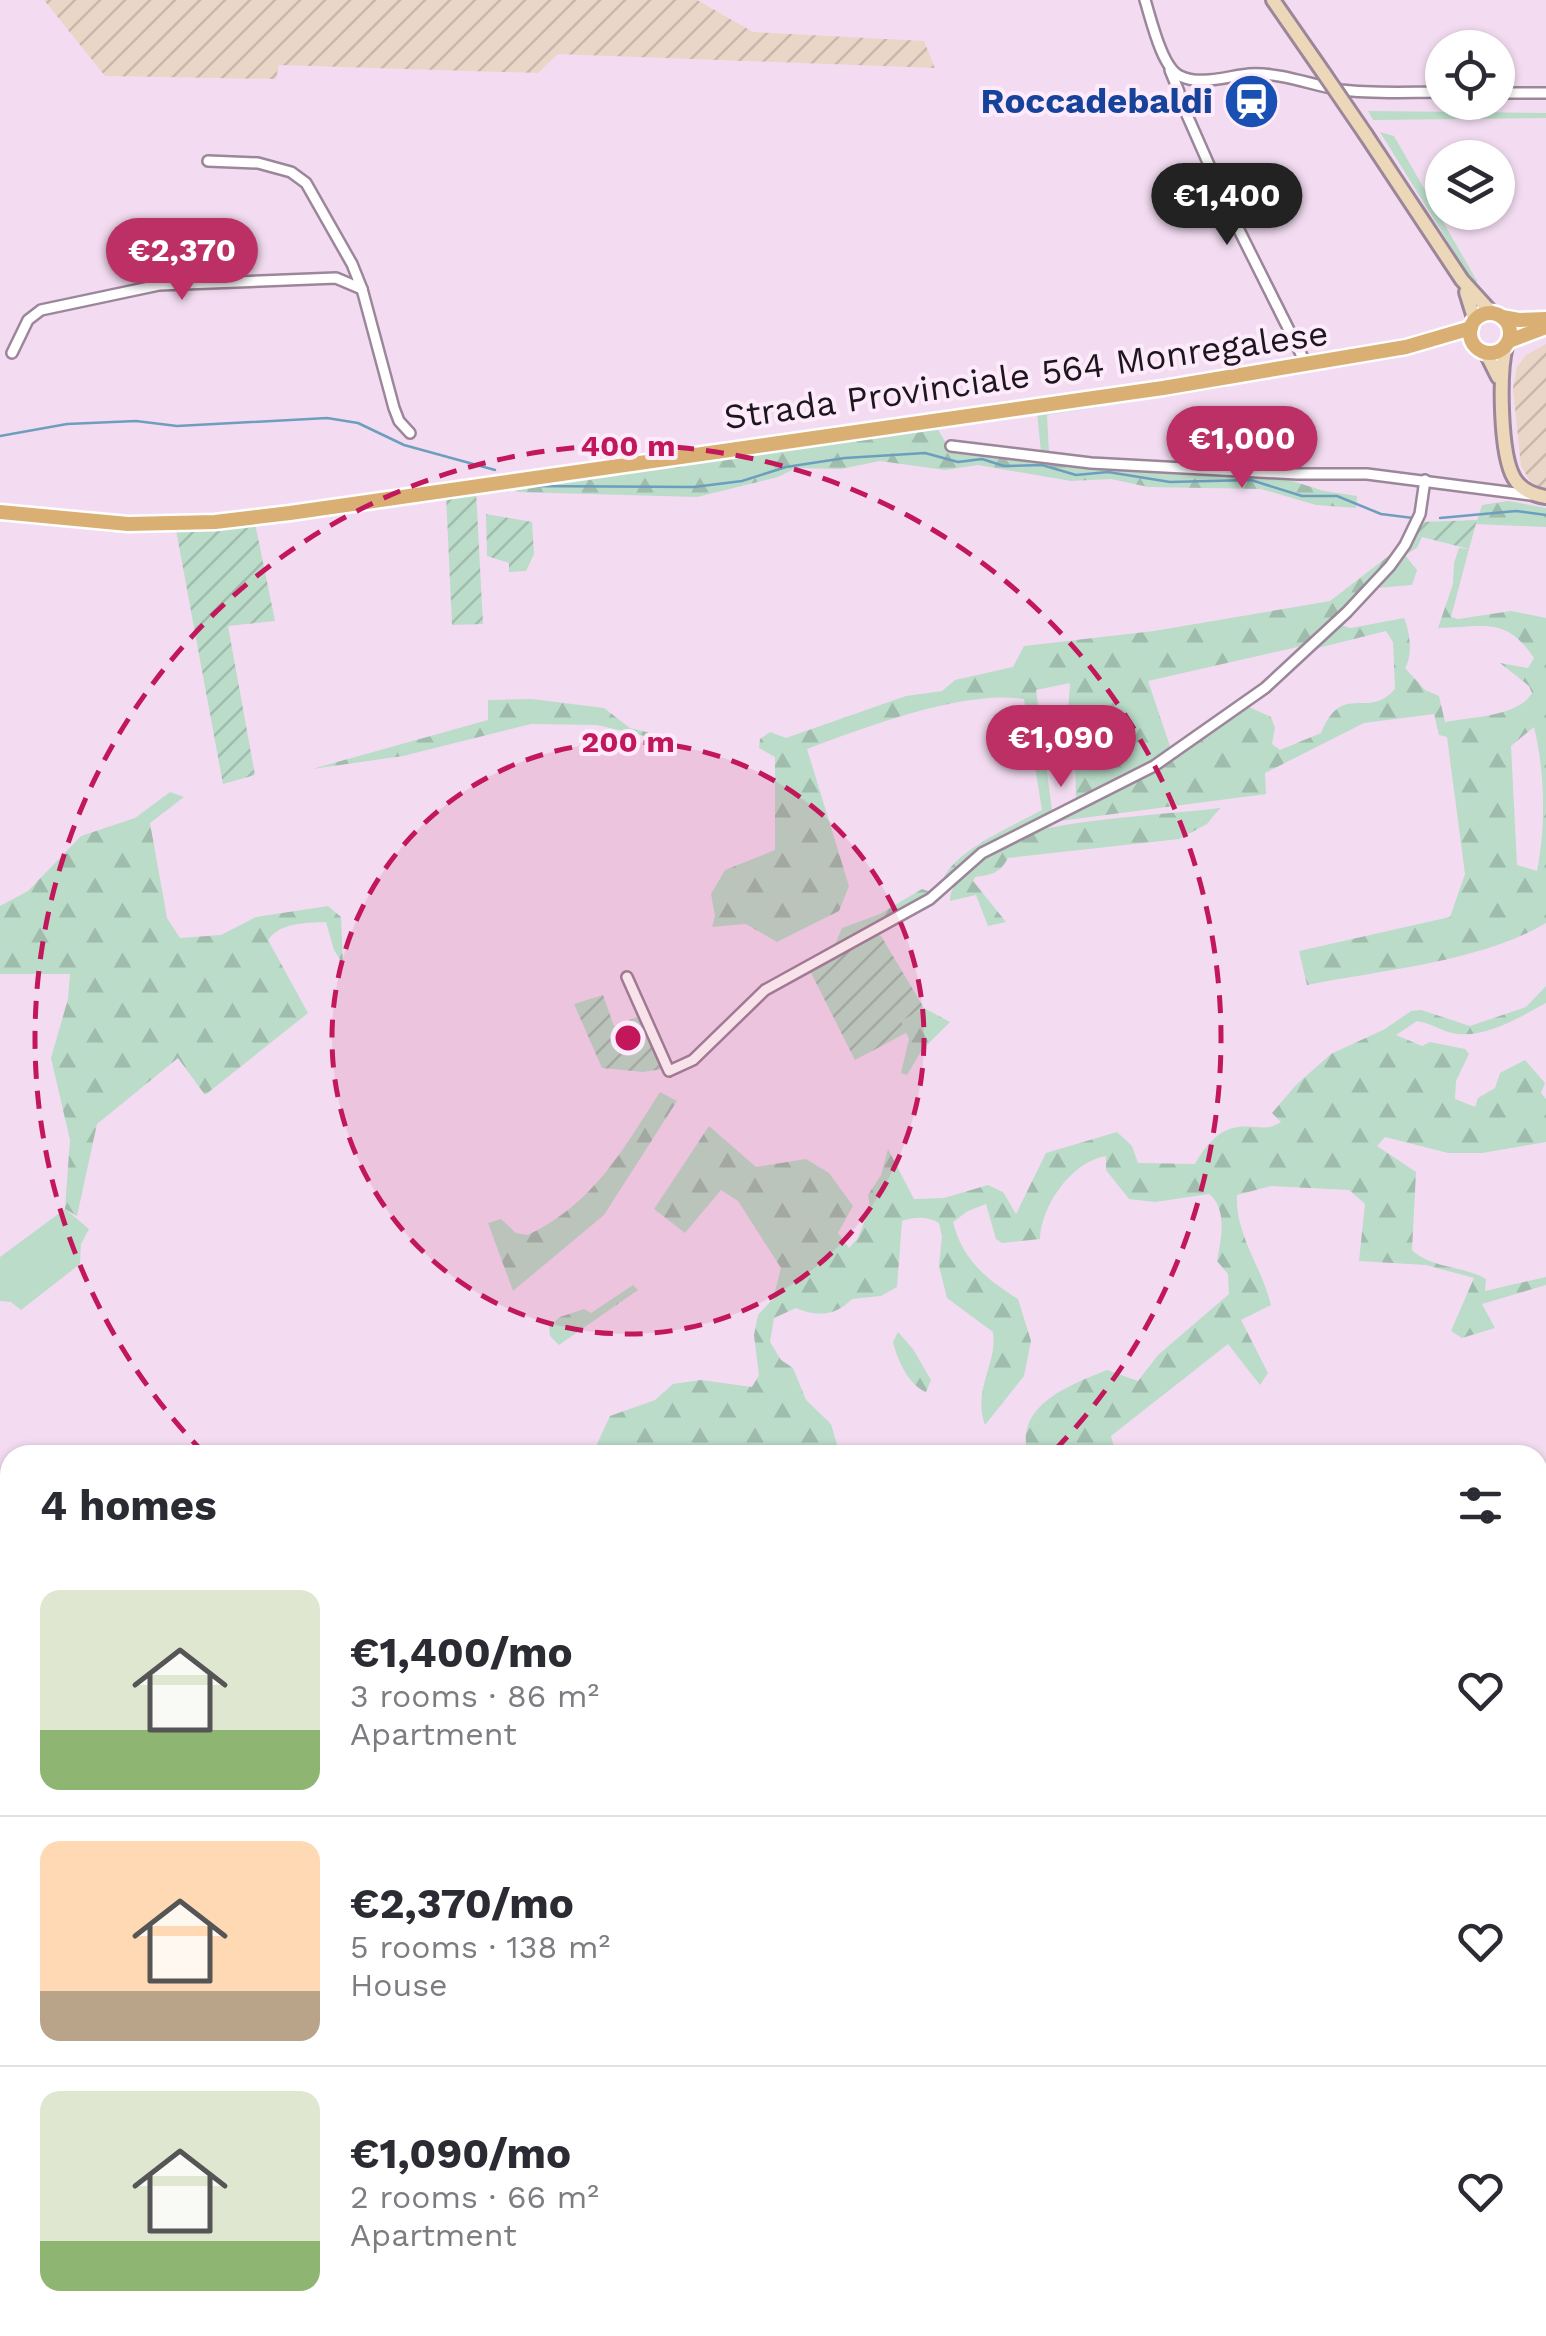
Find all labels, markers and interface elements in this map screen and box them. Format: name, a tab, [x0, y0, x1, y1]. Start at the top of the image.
map controls	[1425, 30, 1515, 230]
button: locate	[1425, 30, 1515, 120]
station icon: Roccadebaldi	[1222, 71, 1282, 131]
place label: Roccadebaldi	[981, 80, 1213, 122]
button: layers	[1425, 140, 1515, 230]
pin: €1,400	[1146, 163, 1308, 248]
text: €1,400	[1173, 176, 1281, 214]
pin: €2,370	[101, 218, 263, 303]
text: €2,370	[128, 231, 236, 269]
street label: Strada Provinciale 564 Monregalese	[721, 312, 1331, 438]
pin: €1,000	[1161, 406, 1323, 491]
text: €1,000	[1188, 419, 1296, 457]
text: 400 m	[581, 428, 675, 463]
pin: €1,090	[980, 705, 1142, 790]
text: €1,090	[1008, 718, 1114, 756]
text: 200 m	[581, 724, 675, 759]
centre of rings	[610, 1020, 646, 1056]
icon: filters	[1453, 1478, 1508, 1533]
text: 4 homes	[40, 1481, 217, 1530]
text: €1,400/mo	[350, 1628, 573, 1677]
icon: home	[120, 1630, 240, 1750]
icon: heart	[1453, 1663, 1508, 1718]
text: 3 rooms · 86 m²	[350, 1677, 599, 1715]
text: Apartment	[350, 1715, 517, 1753]
text: €2,370/mo	[350, 1879, 574, 1928]
icon: home	[120, 1881, 240, 2001]
icon: heart	[1453, 1914, 1508, 1969]
text: 5 rooms · 138 m²	[350, 1928, 610, 1966]
text: House	[350, 1966, 448, 2004]
text: €1,090/mo	[350, 2129, 571, 2178]
icon: home	[120, 2131, 240, 2251]
icon: heart	[1453, 2164, 1508, 2219]
text: 2 rooms · 66 m²	[350, 2178, 599, 2216]
text: Apartment	[350, 2216, 517, 2254]

